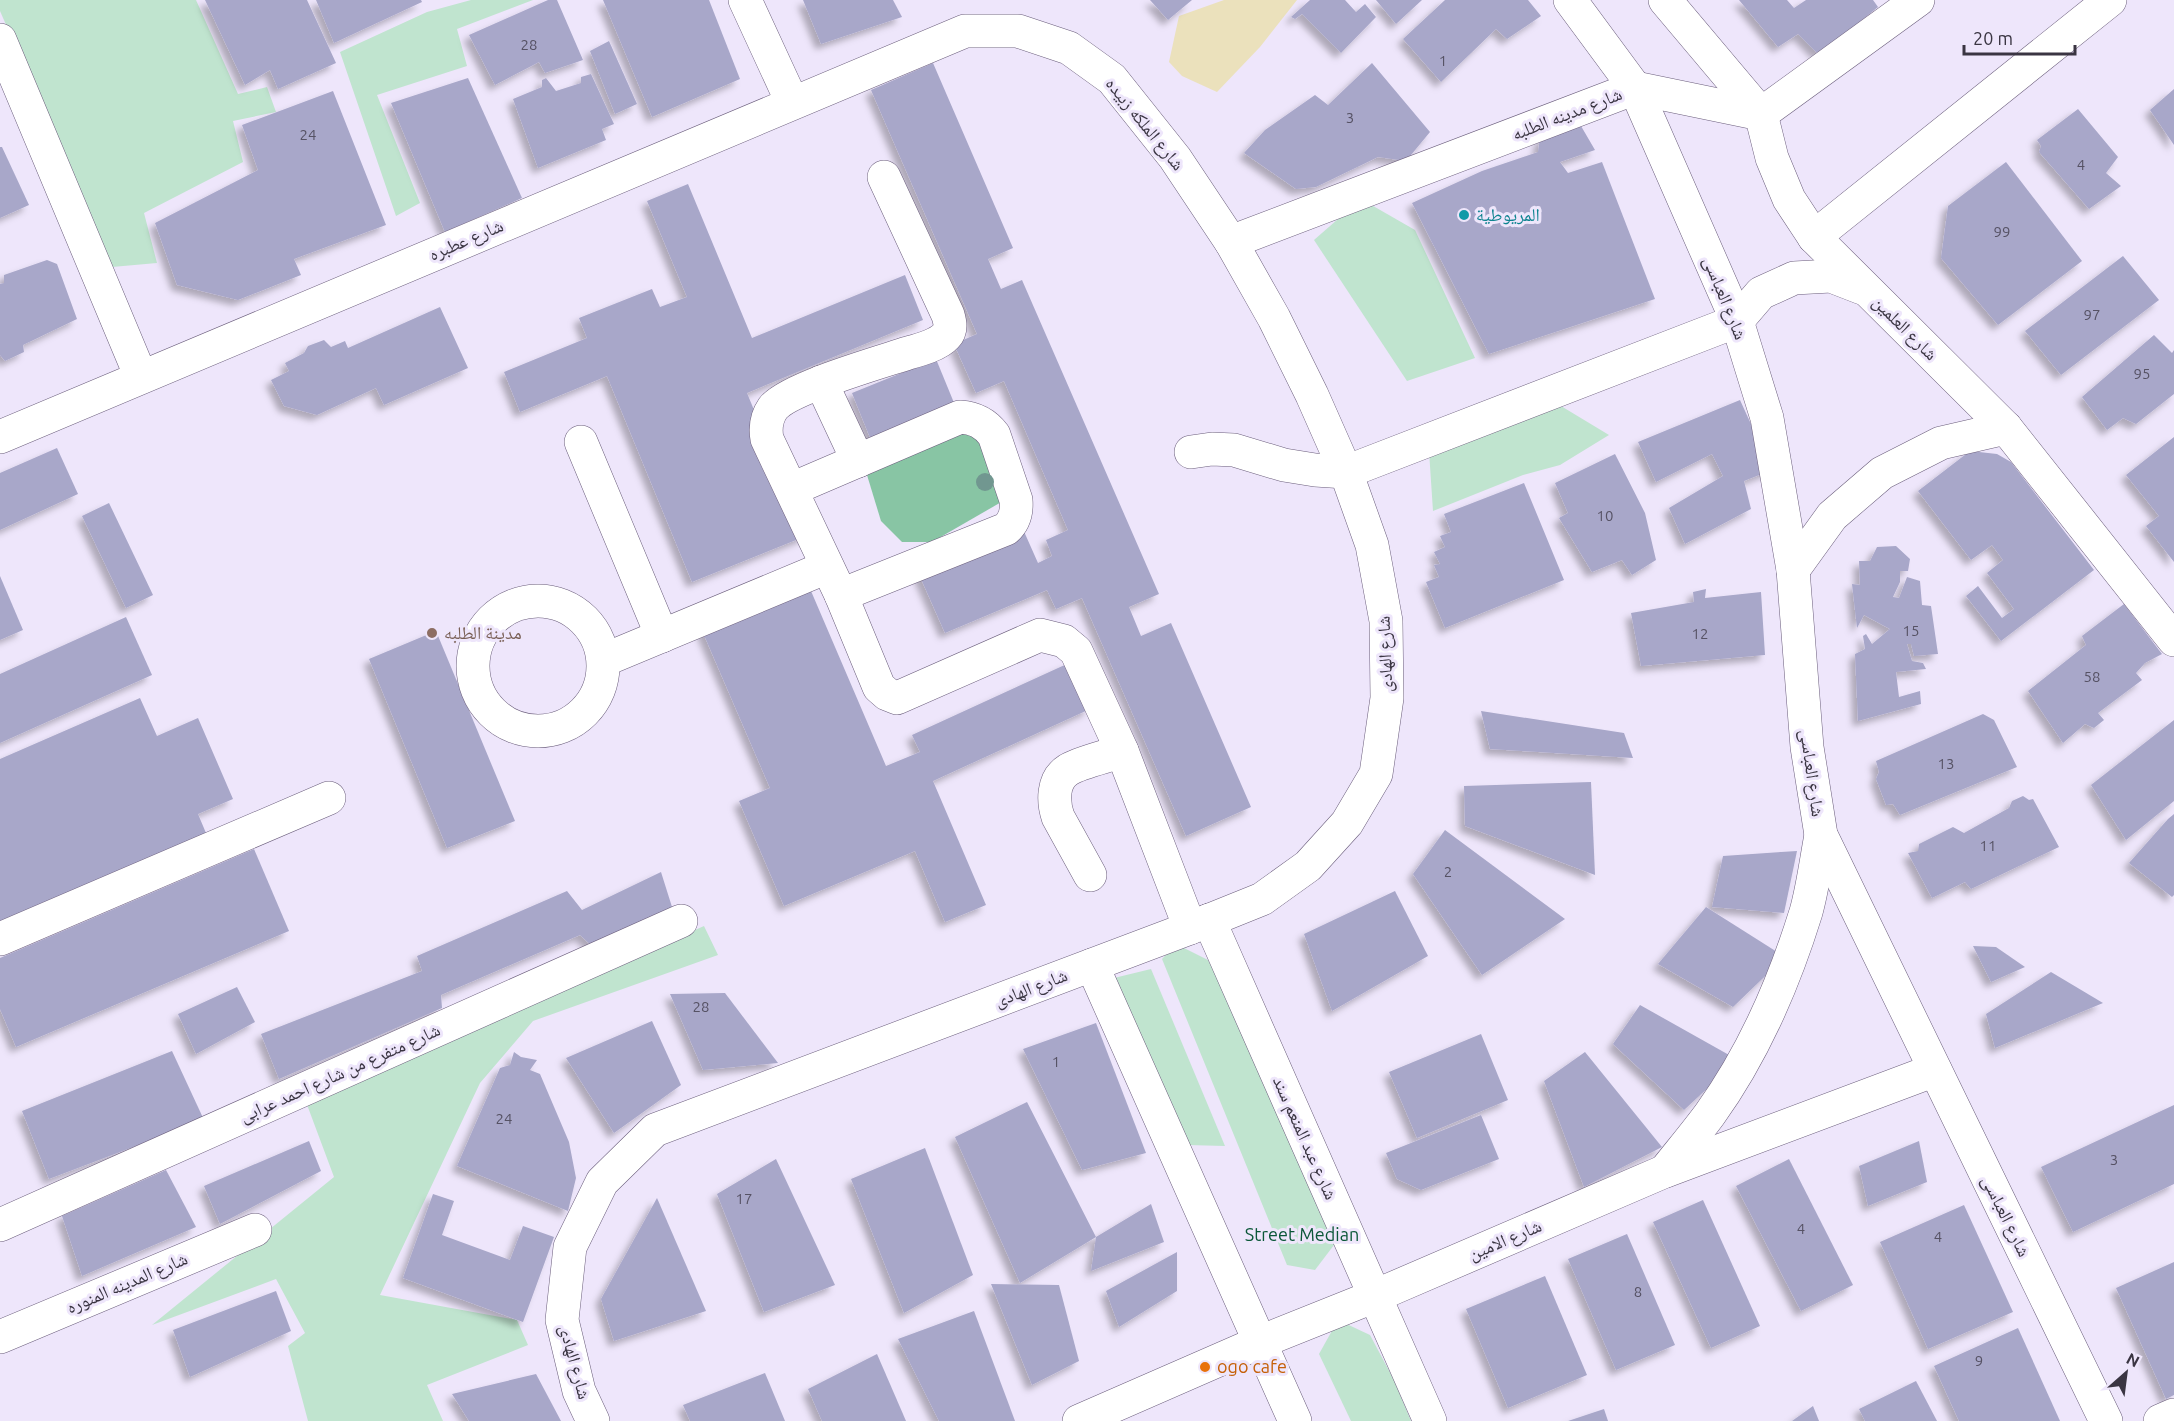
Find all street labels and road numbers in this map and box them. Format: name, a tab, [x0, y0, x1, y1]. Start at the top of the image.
street label: شارع الملكه زبيده	[1101, 73, 1189, 175]
street label: شارع مدينه الطلبه	[1509, 83, 1625, 145]
street label: شارع عطبره	[426, 215, 506, 265]
street label: شارع العباسى	[1698, 253, 1752, 343]
street label: شارع العلمين	[1868, 291, 1942, 365]
street label: شارع الهادى	[1373, 615, 1397, 693]
street label: شارع العباسى	[1795, 728, 1829, 818]
street label: شارع الهادى	[991, 964, 1071, 1012]
street label: شارع متفرع من شارع احمد عرابى	[236, 1019, 444, 1127]
street label: شارع عبد المنعم سند	[1267, 1073, 1342, 1204]
street label: شارع العباسى	[1977, 1172, 2035, 1260]
street label: شارع الامين	[1465, 1215, 1545, 1265]
street label: شارع المدينه المنوره	[63, 1248, 191, 1318]
street label: شارع الهادى	[554, 1322, 596, 1402]

